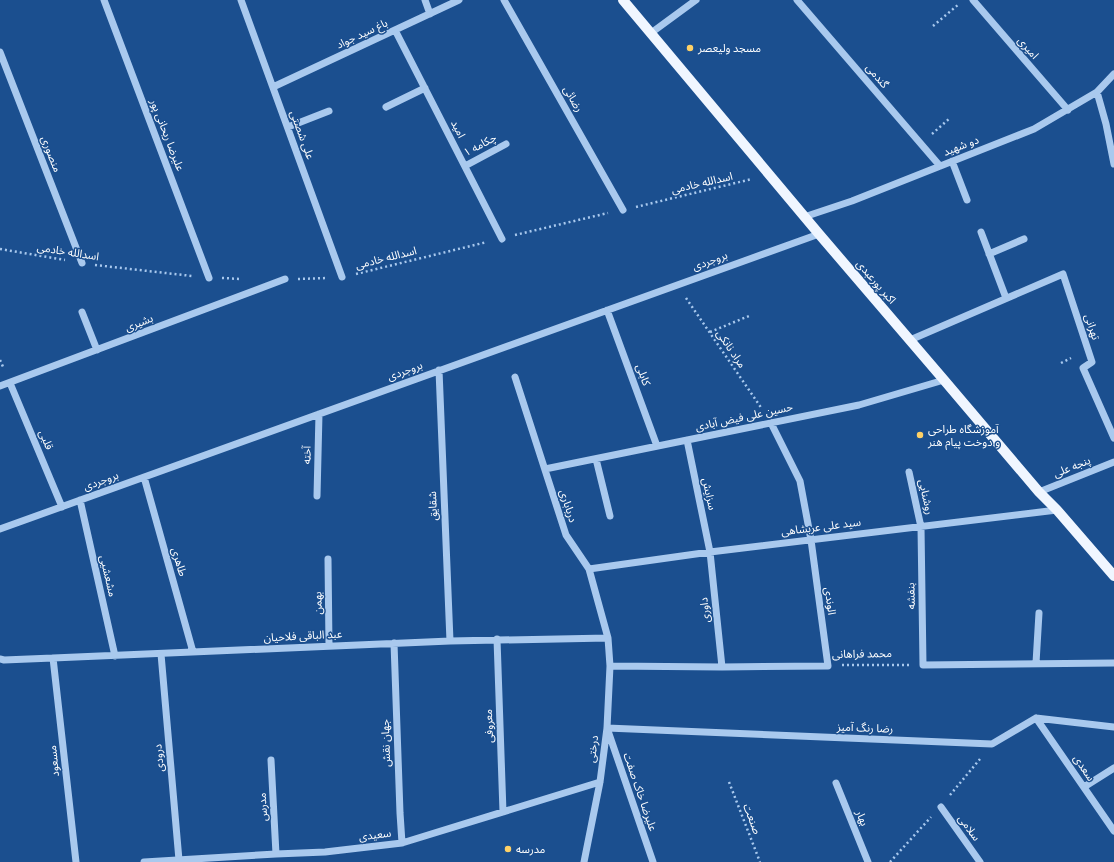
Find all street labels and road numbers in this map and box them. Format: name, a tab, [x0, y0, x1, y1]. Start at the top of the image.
street label: باغ سید جواد	[334, 16, 390, 52]
street label: امیری	[1015, 34, 1041, 62]
street label: گندمی	[863, 61, 891, 91]
street label: رضائی	[560, 84, 586, 114]
street label: علیرضا ریحانی پور	[146, 96, 187, 174]
street label: علی شصتی	[287, 109, 317, 162]
street label: امید	[448, 118, 468, 140]
street label: چکامه ۱	[461, 131, 500, 160]
street label: دو شهید	[941, 133, 981, 159]
street label: منصوری	[38, 134, 64, 174]
street label: اسدالله خادمی	[670, 170, 734, 196]
street label: اسدالله خادمی	[36, 241, 100, 263]
street label: اسدالله خادمی	[354, 244, 418, 272]
street label: بروجردی	[691, 249, 729, 273]
street label: اکبر پورعبدی	[853, 257, 899, 307]
street label: بشیری	[123, 312, 155, 334]
street label: تهرانی	[1082, 312, 1102, 342]
street label: مراد نانکی	[714, 327, 749, 371]
street label: بروجردی	[386, 359, 424, 383]
street label: کابلی	[633, 362, 653, 388]
street label: حسین علی فیض آبادی	[694, 400, 794, 434]
street label: قلبی	[36, 428, 56, 452]
street label: آخته	[300, 445, 314, 464]
street label: پنجه علی	[1051, 454, 1093, 481]
street label: بروجردی	[82, 469, 120, 493]
street label: سزایش	[699, 477, 719, 512]
street label: روشنایی	[916, 478, 936, 516]
street label: دریاباری	[557, 488, 579, 524]
street label: شقایق	[426, 491, 440, 521]
street label: سید علی عربشاهی	[780, 516, 862, 538]
street label: طاهری	[169, 546, 189, 578]
street label: مشعشیی	[97, 554, 119, 598]
street label: بنفشه	[904, 582, 918, 610]
street label: الوندی	[822, 586, 838, 616]
street label: بهمن	[311, 591, 325, 615]
street label: داوری	[697, 597, 713, 623]
street label: عبد الباقی فلاحیان	[263, 627, 343, 645]
street label: محمد فراهانی	[832, 647, 892, 661]
street label: معروفی	[482, 709, 496, 743]
street label: جهان نقش	[379, 718, 393, 767]
street label: رضا رنگ آمیز	[836, 720, 893, 736]
street label: درختی	[585, 735, 601, 763]
street label: درودی	[151, 744, 167, 772]
street label: مسعود	[46, 745, 62, 777]
street label: علیرضا خاک صفت	[620, 751, 660, 833]
street label: سعدی	[1071, 753, 1098, 784]
street label: مدرس	[256, 792, 270, 822]
street label: صنعت	[740, 802, 764, 836]
street label: بهار	[853, 807, 871, 828]
street label: سلامی	[955, 812, 983, 844]
street label: سعیدی	[358, 827, 392, 843]

